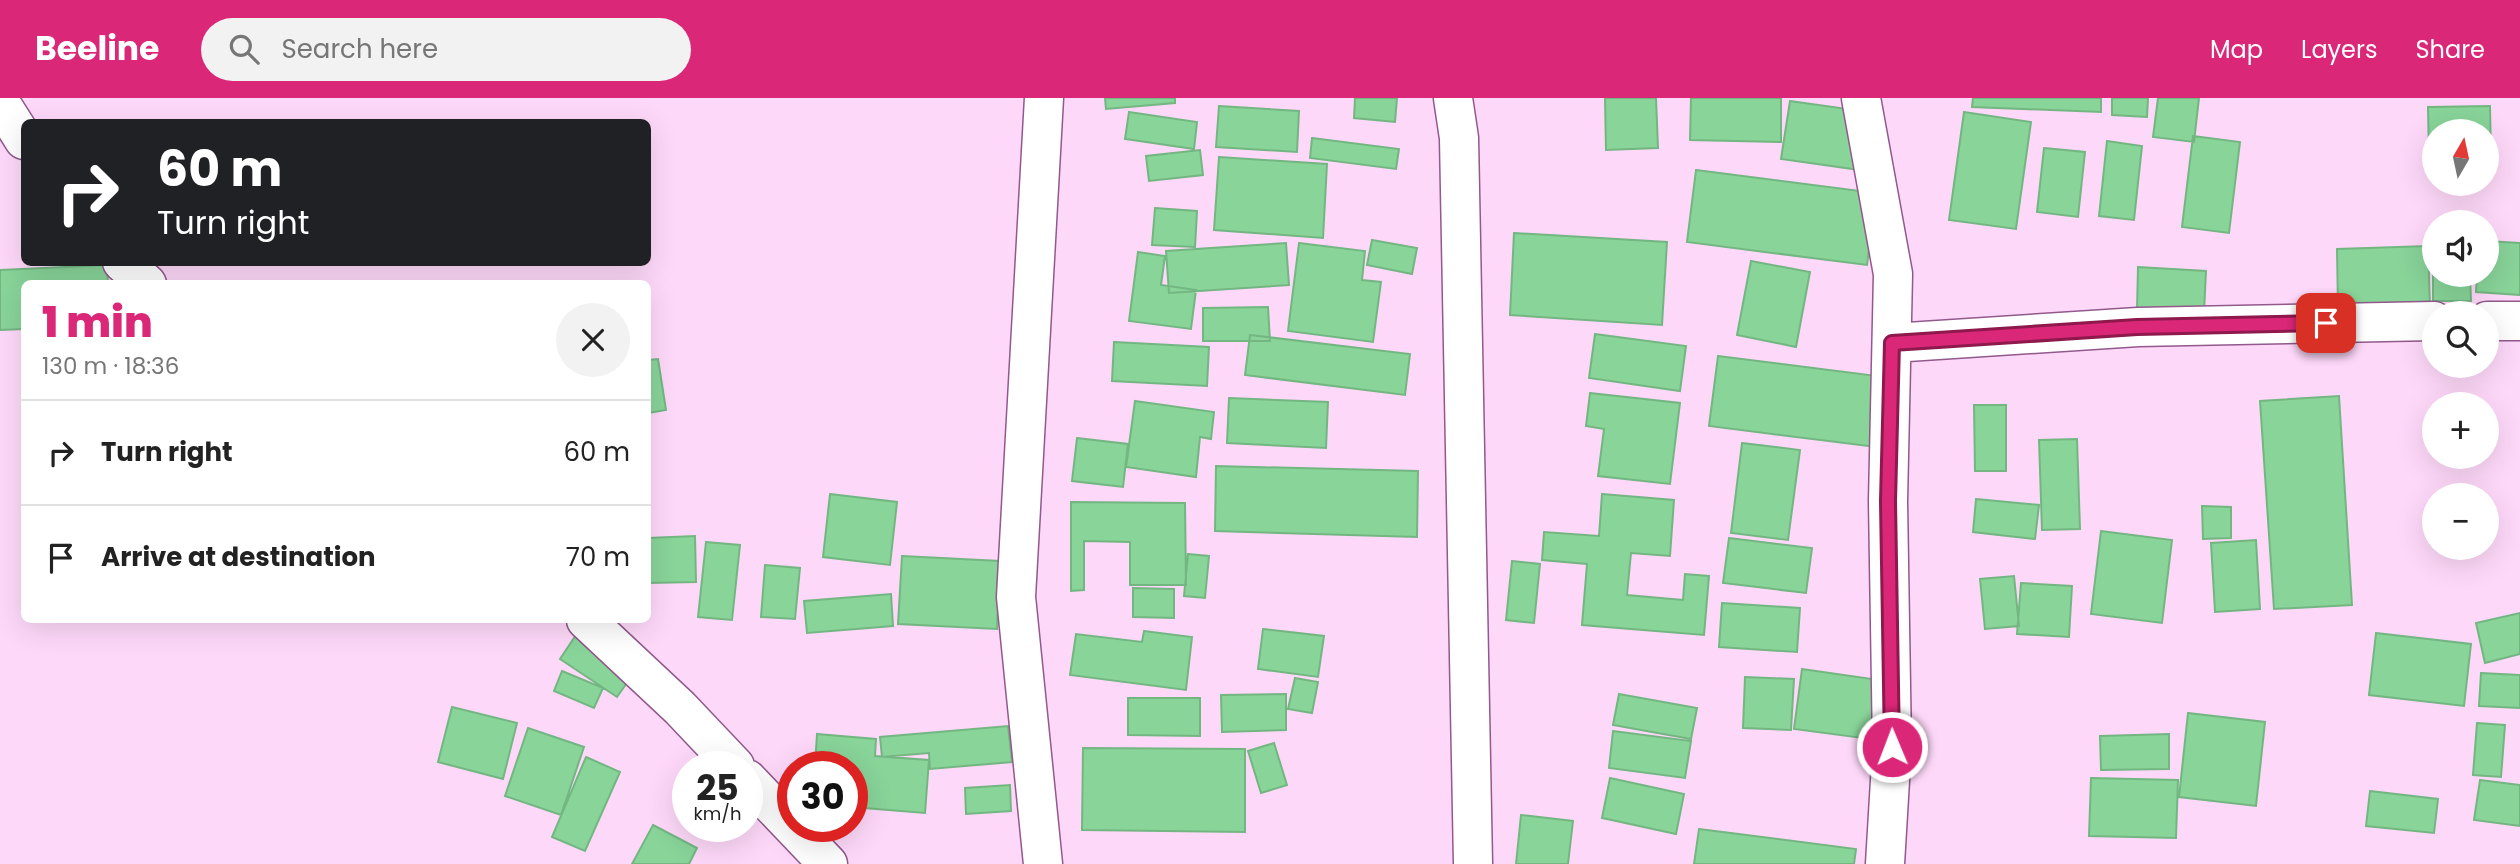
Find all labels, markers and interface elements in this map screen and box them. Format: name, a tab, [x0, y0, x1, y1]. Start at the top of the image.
search box	[201, 18, 691, 81]
text: Beeline	[35, 25, 159, 72]
icon: search	[225, 30, 263, 68]
text: Search here	[281, 31, 438, 67]
text: Map	[2210, 33, 2263, 66]
text: Layers	[2301, 33, 2377, 66]
text: Share	[2415, 33, 2485, 66]
north arrow	[2422, 119, 2499, 196]
map controls	[2422, 119, 2499, 560]
text: 60 m	[157, 135, 282, 203]
icon: right	[42, 147, 133, 238]
text: Turn right	[157, 200, 309, 245]
button: sound	[2422, 210, 2499, 287]
text: 1 min	[42, 293, 153, 352]
pin	[2296, 293, 2356, 353]
button: search	[2422, 301, 2499, 378]
button: close	[556, 303, 630, 377]
icon: arrive	[2307, 304, 2345, 342]
text: 130 m · 18:36	[42, 350, 179, 382]
button: +	[2422, 392, 2499, 469]
icon: right	[42, 434, 80, 472]
text: Turn right	[101, 434, 233, 470]
text: 60 m	[563, 434, 630, 470]
button: −	[2422, 483, 2499, 560]
icon: arrive	[42, 539, 80, 577]
text: Arrive at destination	[101, 539, 376, 575]
text: 70 m	[566, 539, 630, 575]
position arrow	[1855, 710, 1929, 784]
speed limit sign: 30	[777, 751, 868, 842]
text: 25	[696, 763, 739, 812]
text: km/h	[694, 801, 741, 826]

